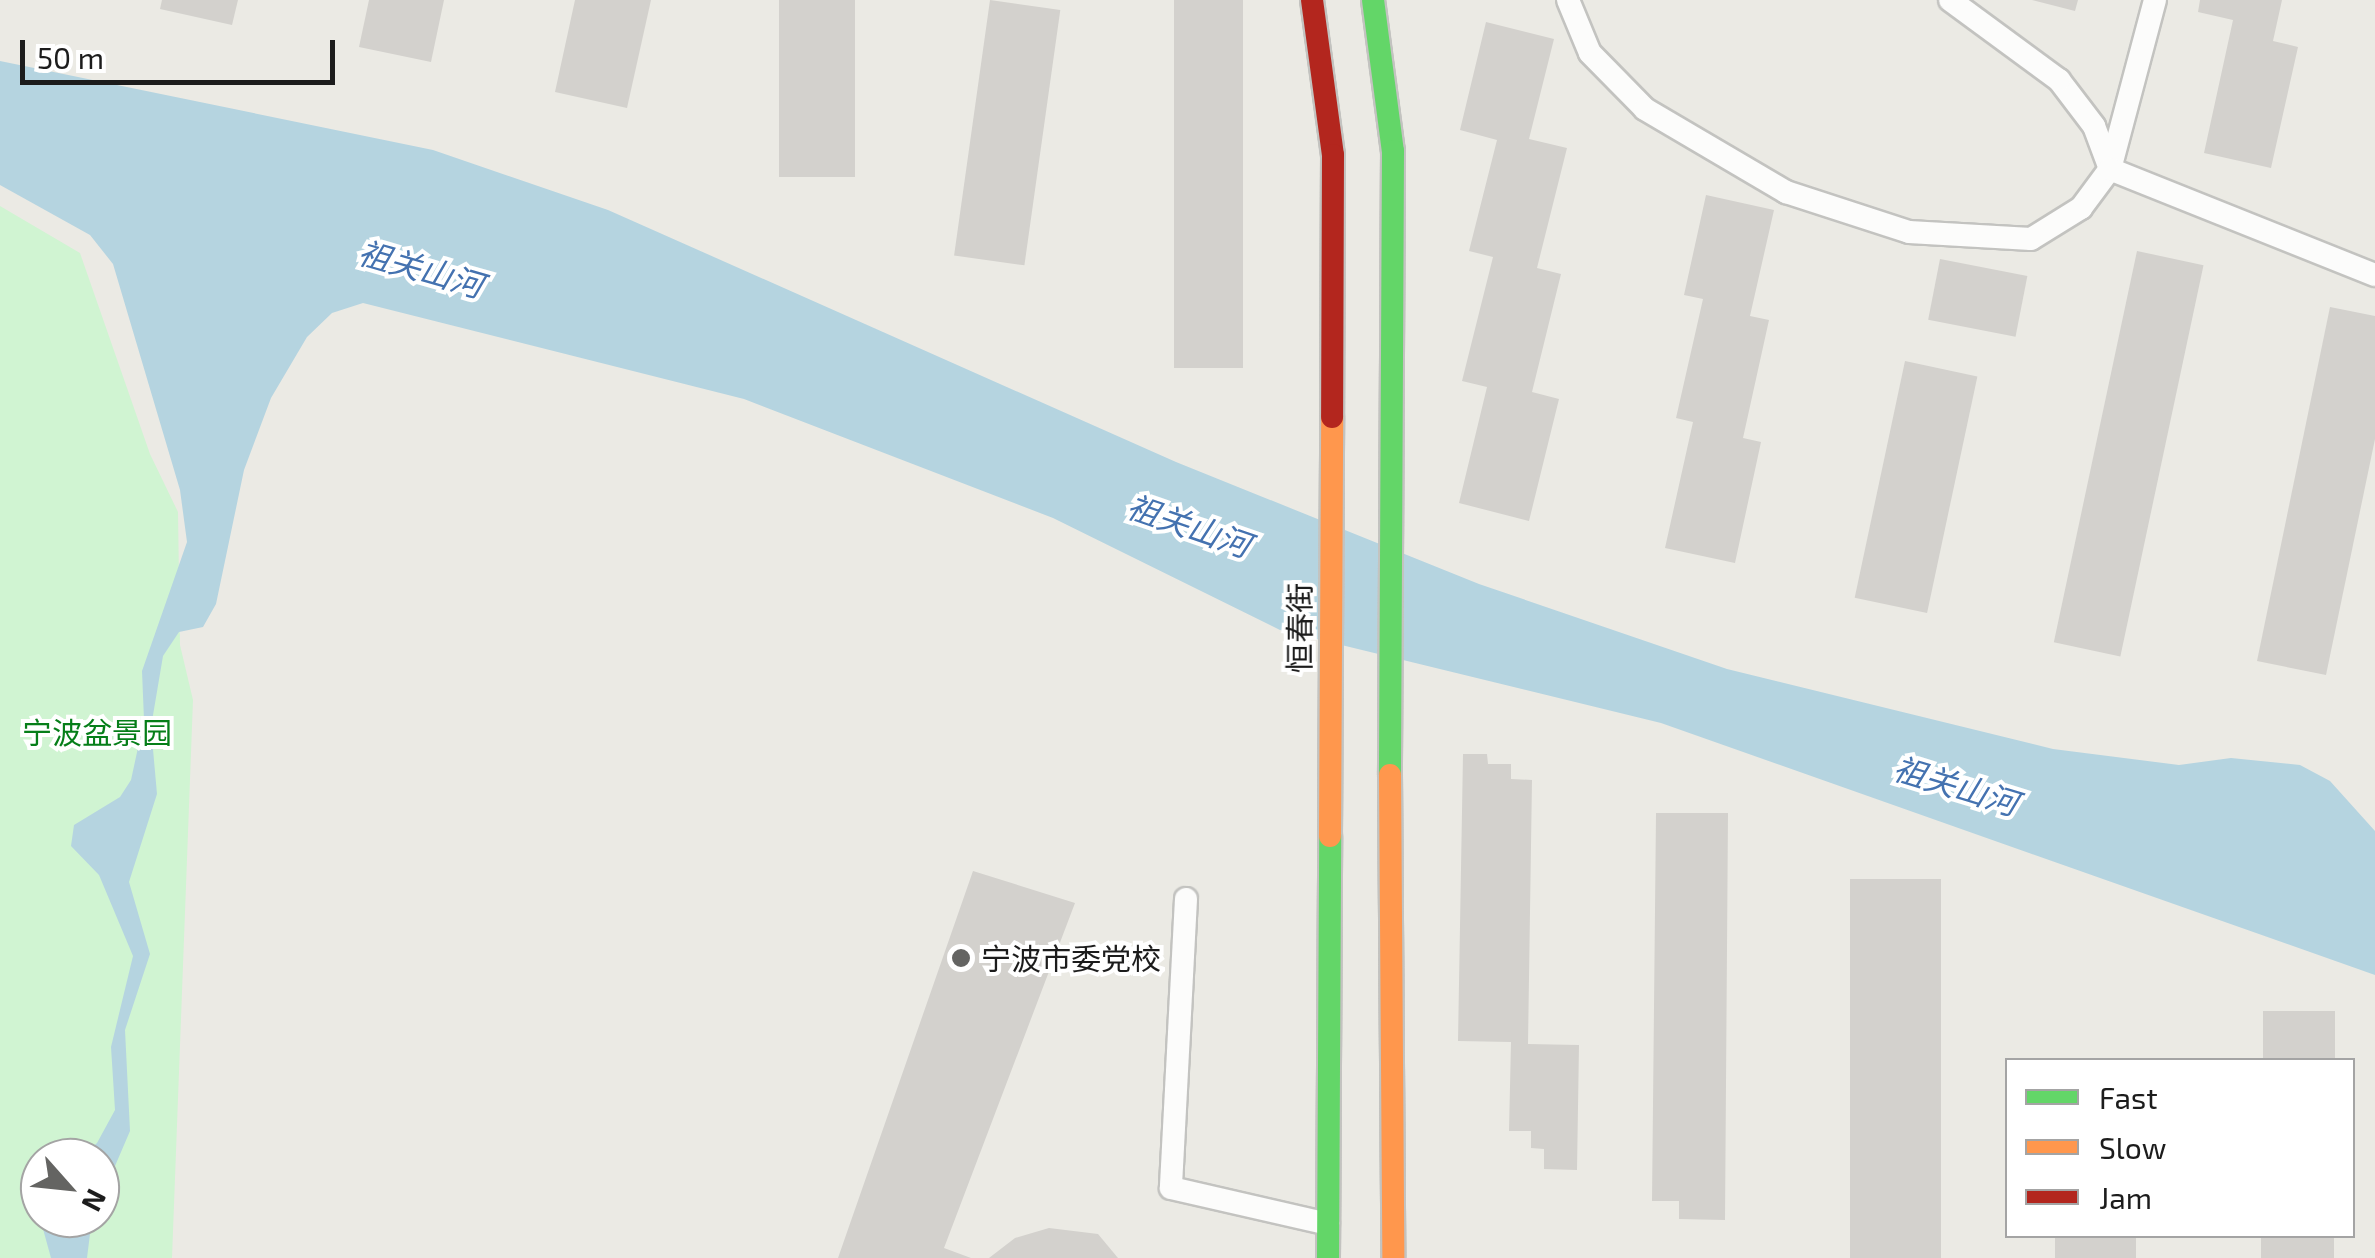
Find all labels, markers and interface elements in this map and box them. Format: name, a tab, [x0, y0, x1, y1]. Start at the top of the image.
scale bar	[25, 20, 340, 82]
text: 50 m	[37, 39, 104, 75]
water label: 祖关山河	[354, 232, 488, 304]
water label: 祖关山河	[1122, 486, 1256, 564]
street label: 恒春街	[1281, 583, 1317, 673]
park label: 宁波盆景园	[22, 714, 172, 750]
water label: 祖关山河	[1889, 748, 2023, 822]
place label: 宁波市委党校	[981, 940, 1161, 976]
marker: 宁波市委党校	[950, 947, 972, 969]
legend	[2005, 1058, 2355, 1238]
text: Fast	[2099, 1079, 2158, 1115]
text: Slow	[2099, 1129, 2166, 1165]
north arrow	[20, 1138, 120, 1238]
text: Jam	[2099, 1179, 2152, 1215]
text: N	[75, 1184, 115, 1217]

